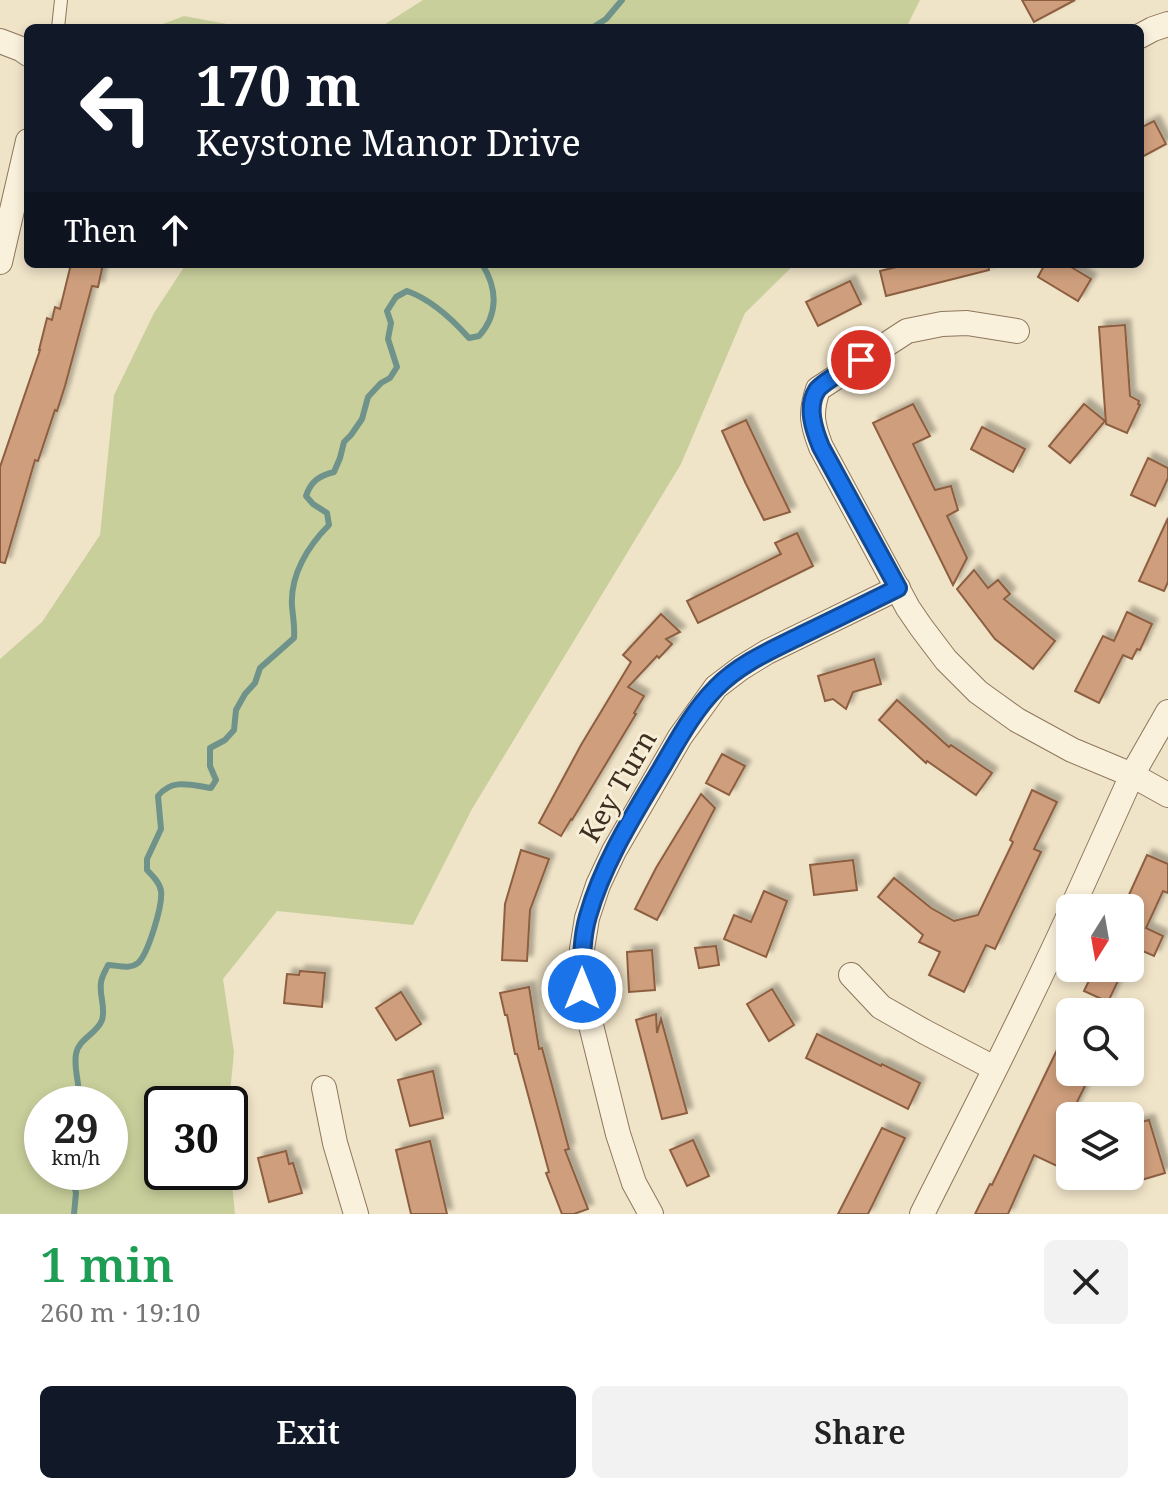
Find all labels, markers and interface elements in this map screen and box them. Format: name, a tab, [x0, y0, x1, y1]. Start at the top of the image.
text: 170 m	[196, 46, 361, 122]
icon: left	[64, 56, 168, 160]
text: Keystone Manor Drive	[196, 118, 581, 167]
icon: ahead	[153, 208, 197, 252]
text: Then	[64, 210, 137, 251]
pin	[827, 326, 895, 394]
icon: arrive	[839, 338, 883, 382]
street label: Key Turn	[570, 723, 664, 848]
north arrow	[1056, 894, 1144, 982]
map controls	[1056, 894, 1144, 1190]
position arrow	[540, 947, 624, 1031]
button: search	[1056, 998, 1144, 1086]
speed limit sign: 30	[144, 1086, 248, 1190]
text: 29	[53, 1100, 99, 1155]
button: layers	[1056, 1102, 1144, 1190]
text: km/h	[51, 1144, 101, 1171]
text: 1 min	[40, 1231, 174, 1296]
button: close	[1044, 1240, 1128, 1324]
text: 260 m · 19:10	[40, 1294, 201, 1330]
button: Exit	[40, 1386, 576, 1478]
button: Share	[592, 1386, 1128, 1478]

